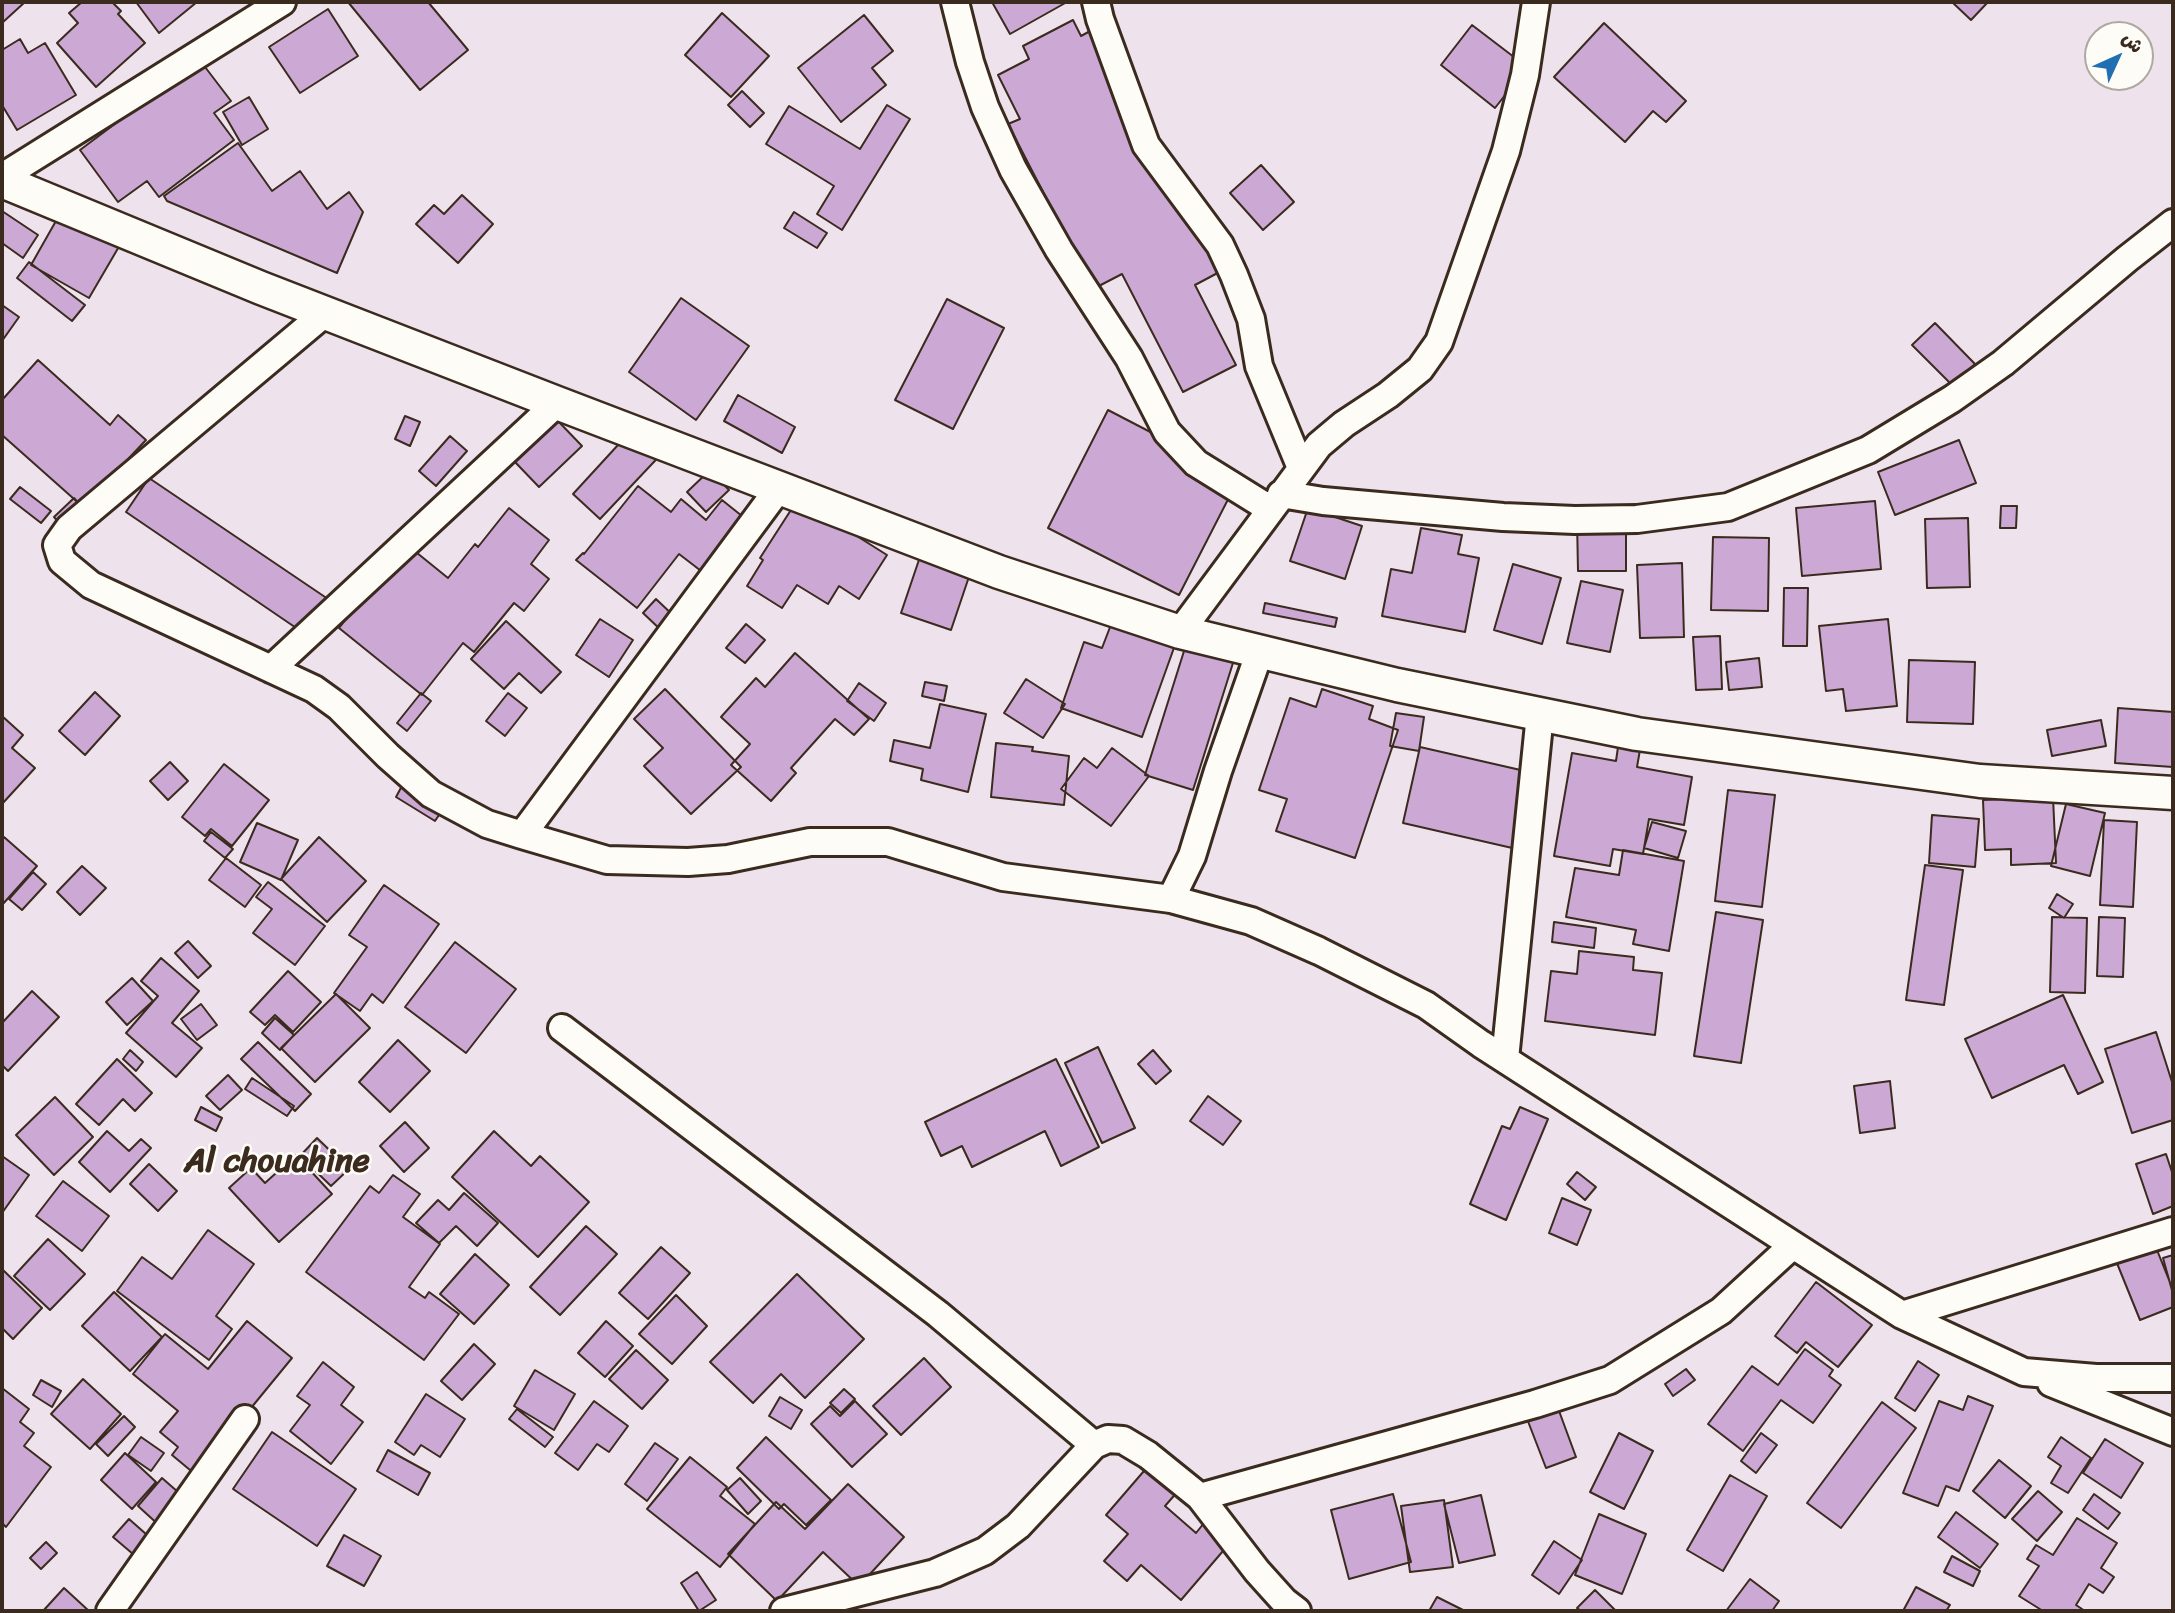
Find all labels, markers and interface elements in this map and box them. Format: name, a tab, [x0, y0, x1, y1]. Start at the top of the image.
north arrow	[2084, 21, 2154, 91]
text: ش	[2114, 23, 2152, 61]
district label: Al chouahine	[184, 1143, 370, 1183]

